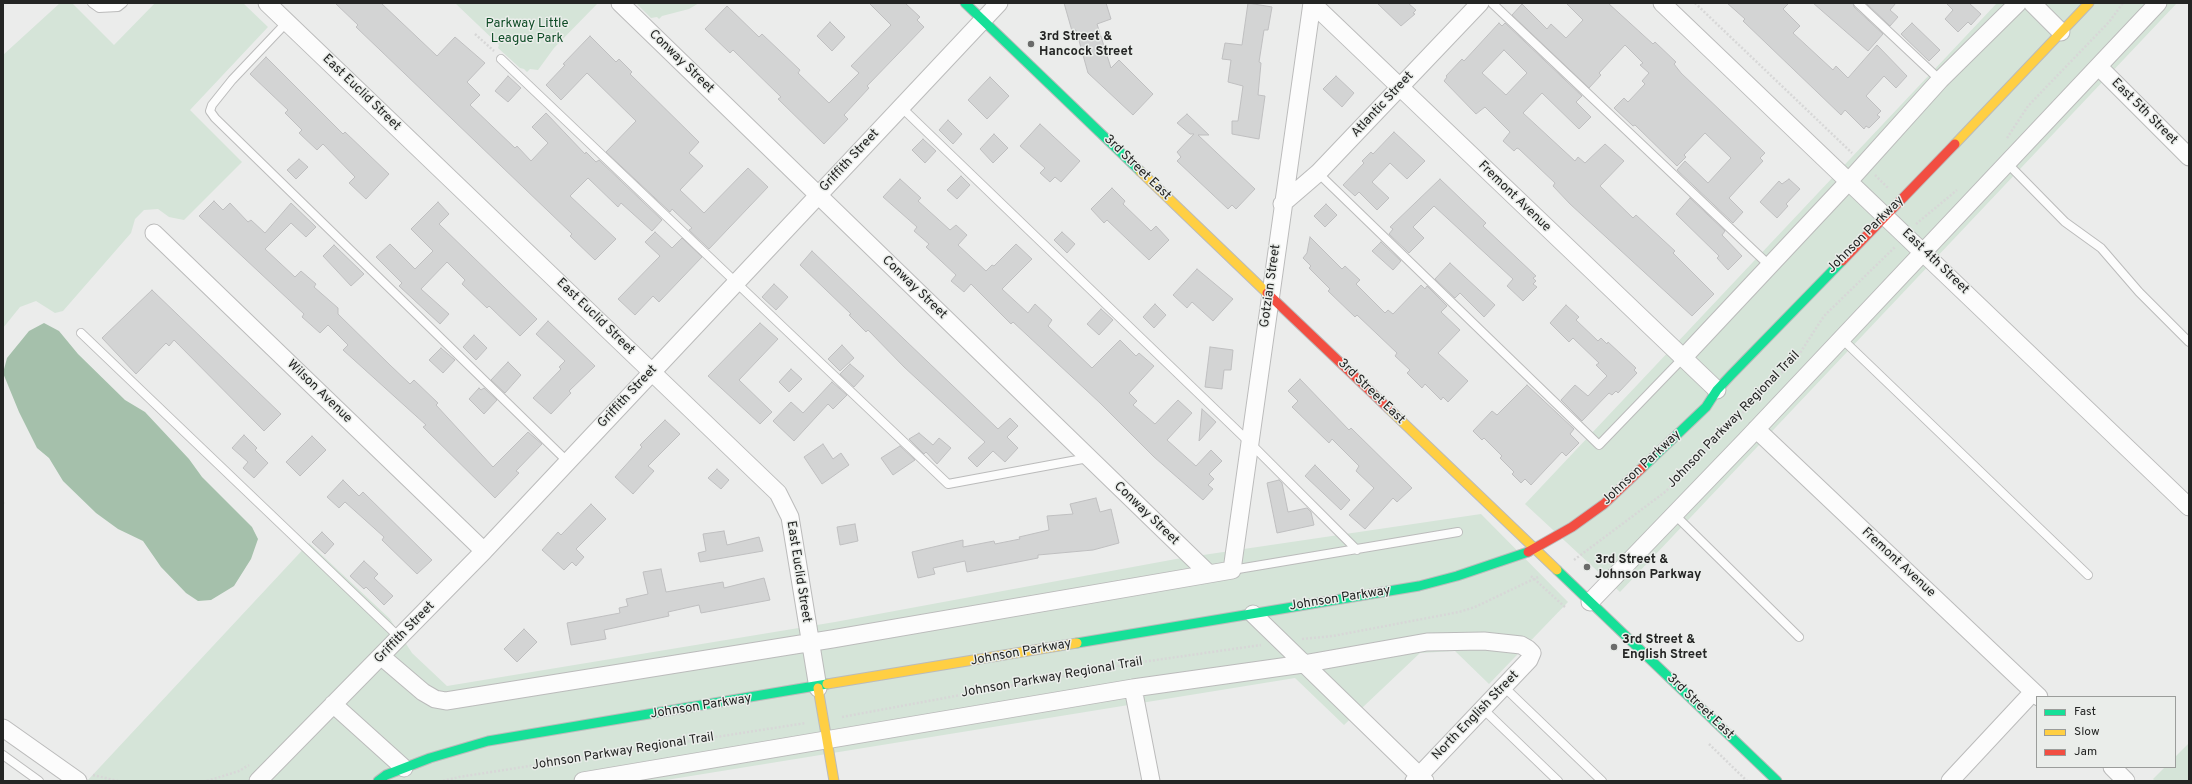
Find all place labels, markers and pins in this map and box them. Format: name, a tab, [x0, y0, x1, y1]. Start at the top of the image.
place label: 3rd Street & Hancock Street	[1039, 29, 1133, 60]
marker: 3rd Street & Hancock Street	[1026, 39, 1036, 49]
place label: 3rd Street & Johnson Parkway	[1595, 552, 1701, 583]
marker: 3rd Street & Johnson Parkway	[1582, 562, 1592, 572]
place label: 3rd Street & English Street	[1622, 632, 1707, 663]
marker: 3rd Street & English Street	[1609, 642, 1619, 652]

